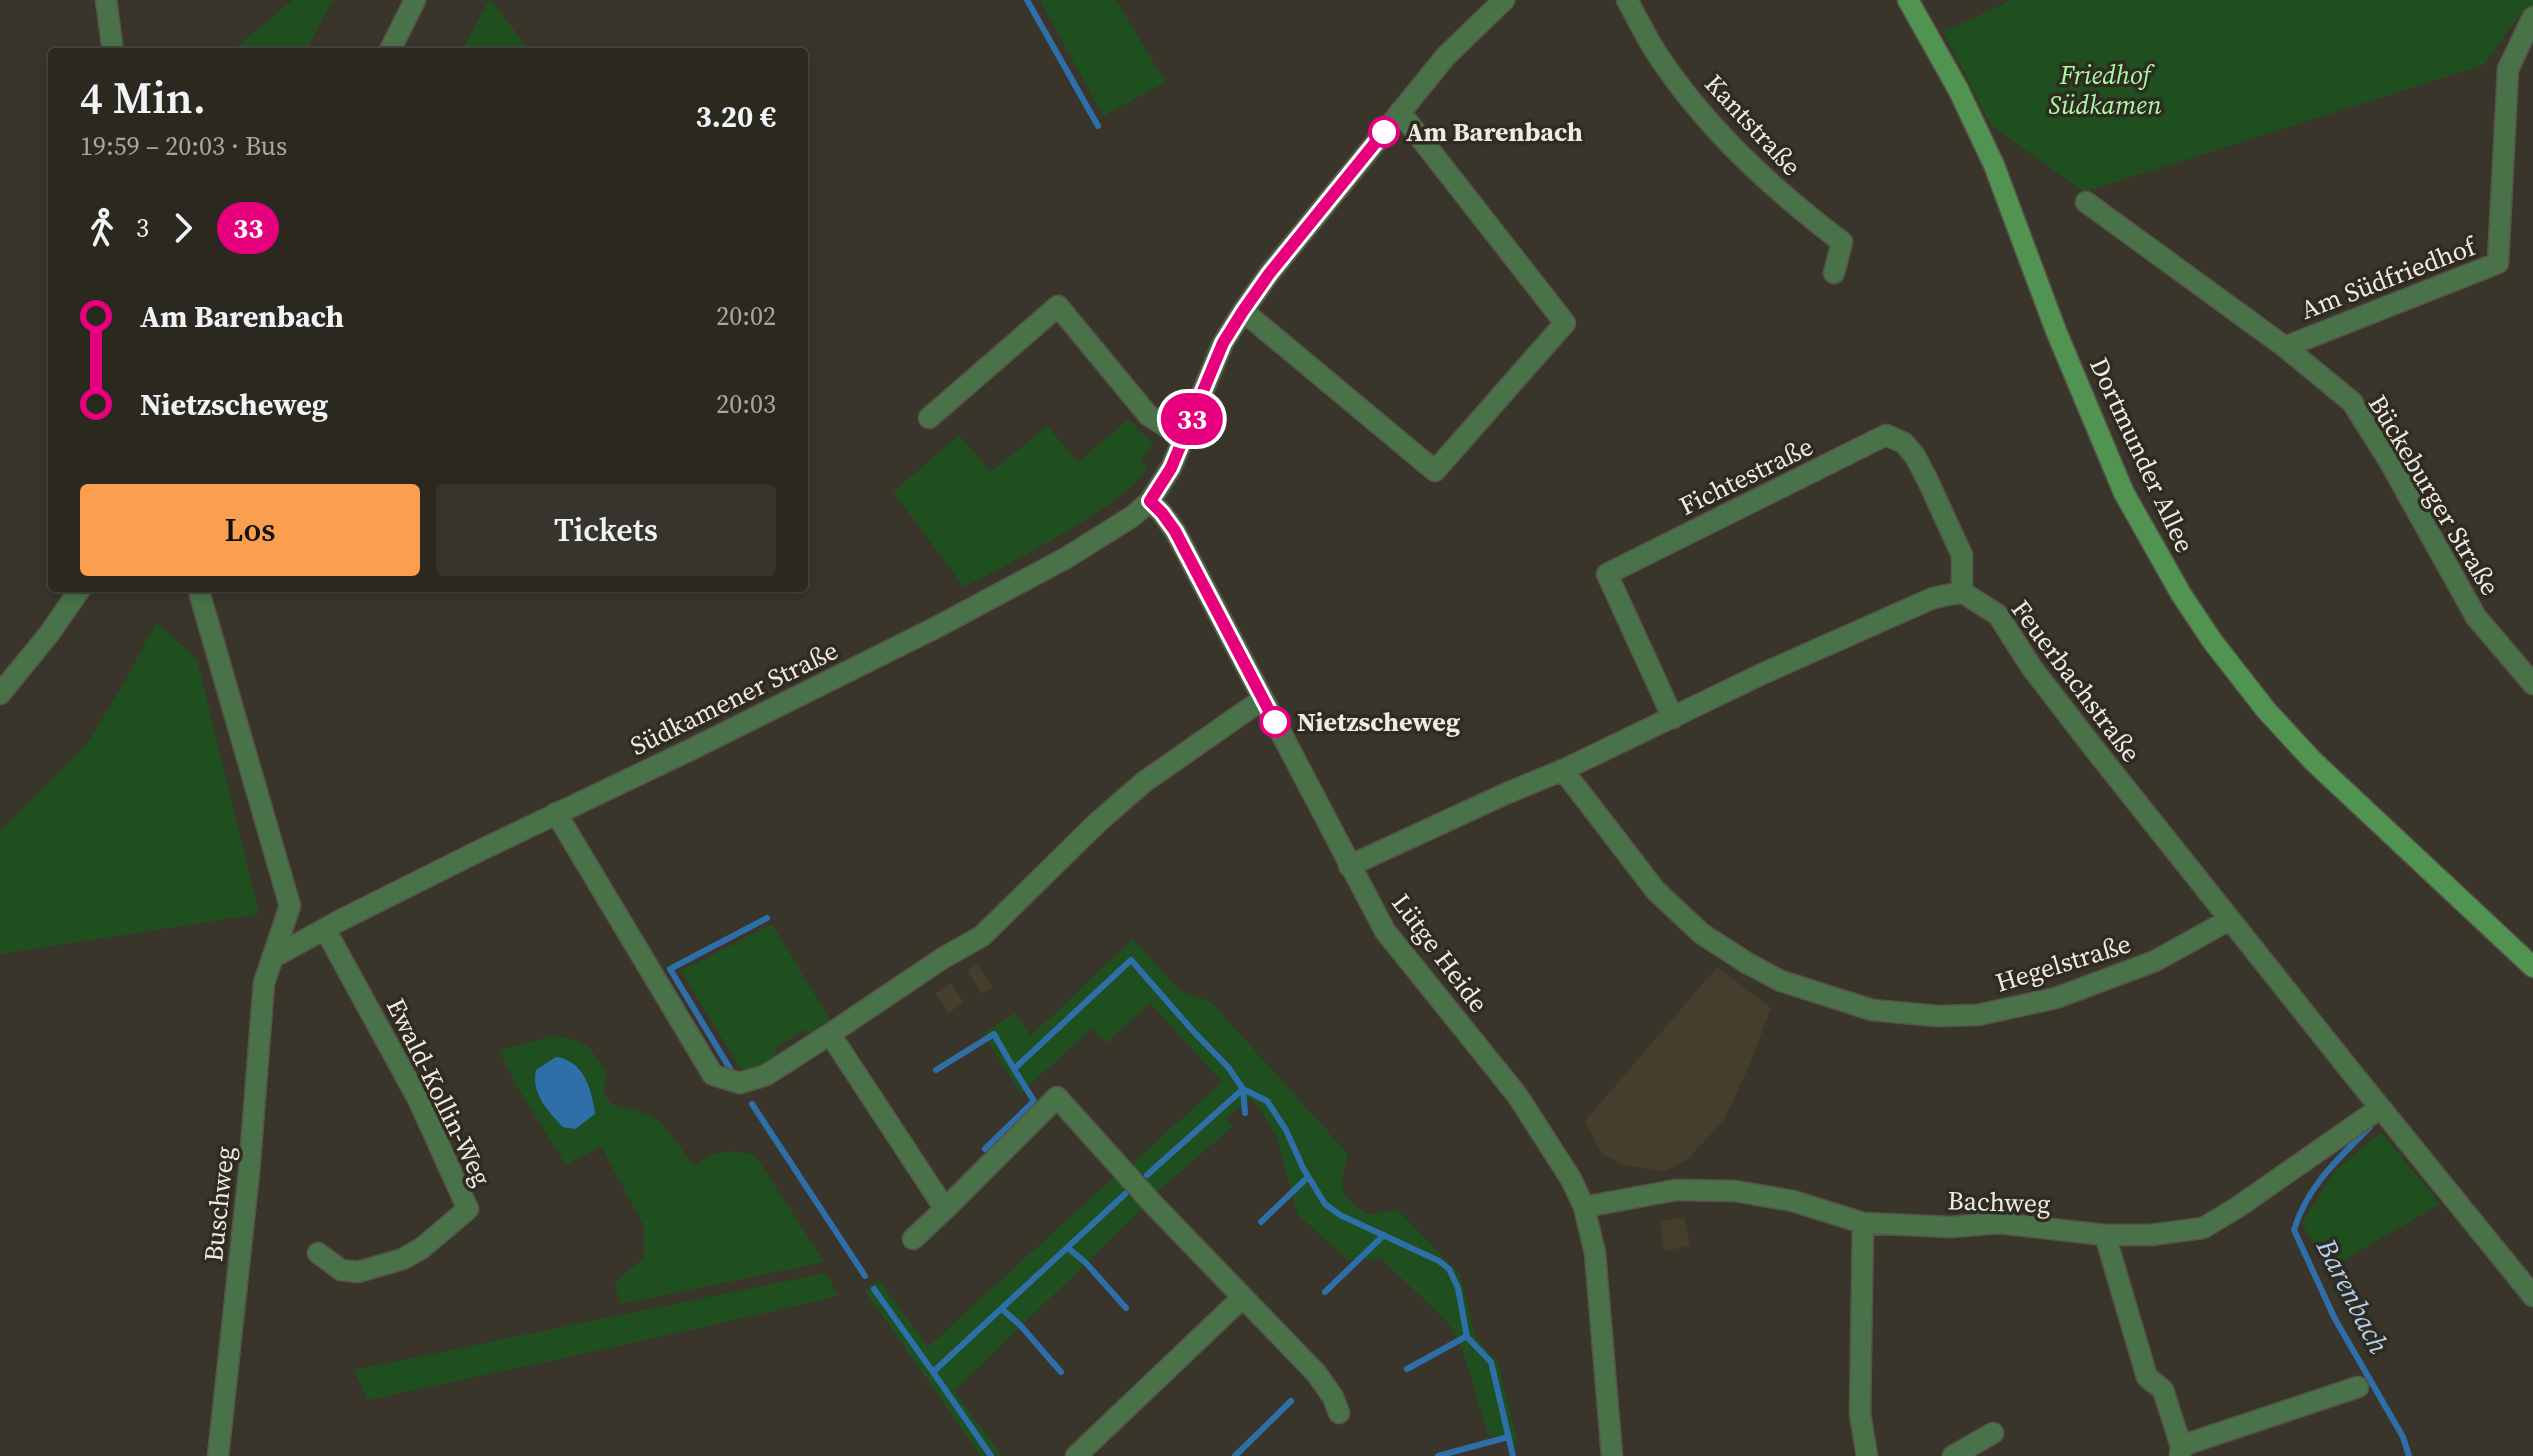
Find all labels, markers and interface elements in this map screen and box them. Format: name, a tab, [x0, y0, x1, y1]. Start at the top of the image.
park label: Friedhof Südkamen	[2048, 57, 2162, 123]
street label: Kantstraße	[1697, 66, 1809, 184]
text: 4 Min.	[80, 67, 206, 128]
text: 3.20 €	[696, 96, 776, 137]
place label: Am Barenbach	[1406, 114, 1583, 150]
marker: Am Barenbach	[1369, 117, 1399, 147]
text: 19:59 – 20:03 · Bus	[80, 128, 287, 164]
icon: walk	[80, 206, 124, 250]
icon: forward	[161, 206, 205, 250]
text: 33	[233, 209, 263, 247]
text: 3	[136, 210, 149, 246]
street label: Am Südfriedhof	[2295, 227, 2483, 328]
text: Am Barenbach	[140, 296, 344, 337]
text: 20:02	[716, 298, 776, 334]
street label: Dortmunder Allee	[2081, 352, 2203, 558]
text: Nietzscheweg	[140, 384, 328, 425]
text: 20:03	[716, 386, 776, 422]
street label: Bückeburger Straße	[2360, 388, 2508, 602]
line badge: 33	[1156, 393, 1228, 445]
text: 33	[1177, 400, 1207, 438]
street label: Fichtestraße	[1673, 428, 1819, 524]
button: Los	[80, 484, 420, 576]
button: Tickets	[436, 484, 776, 576]
street label: Feuerbachstraße	[2003, 592, 2149, 770]
street label: Südkamener Straße	[624, 632, 844, 764]
place label: Nietzscheweg	[1297, 704, 1460, 740]
marker: Nietzscheweg	[1260, 707, 1290, 737]
street label: Lütge Heide	[1384, 886, 1496, 1020]
street label: Hegelstraße	[1991, 925, 2135, 1001]
street label: Ewald-Kollin-Weg	[378, 992, 500, 1192]
street label: Buschweg	[195, 1145, 243, 1263]
street label: Bachweg	[1947, 1182, 2051, 1222]
water label: Barenbach	[2307, 1231, 2398, 1360]

